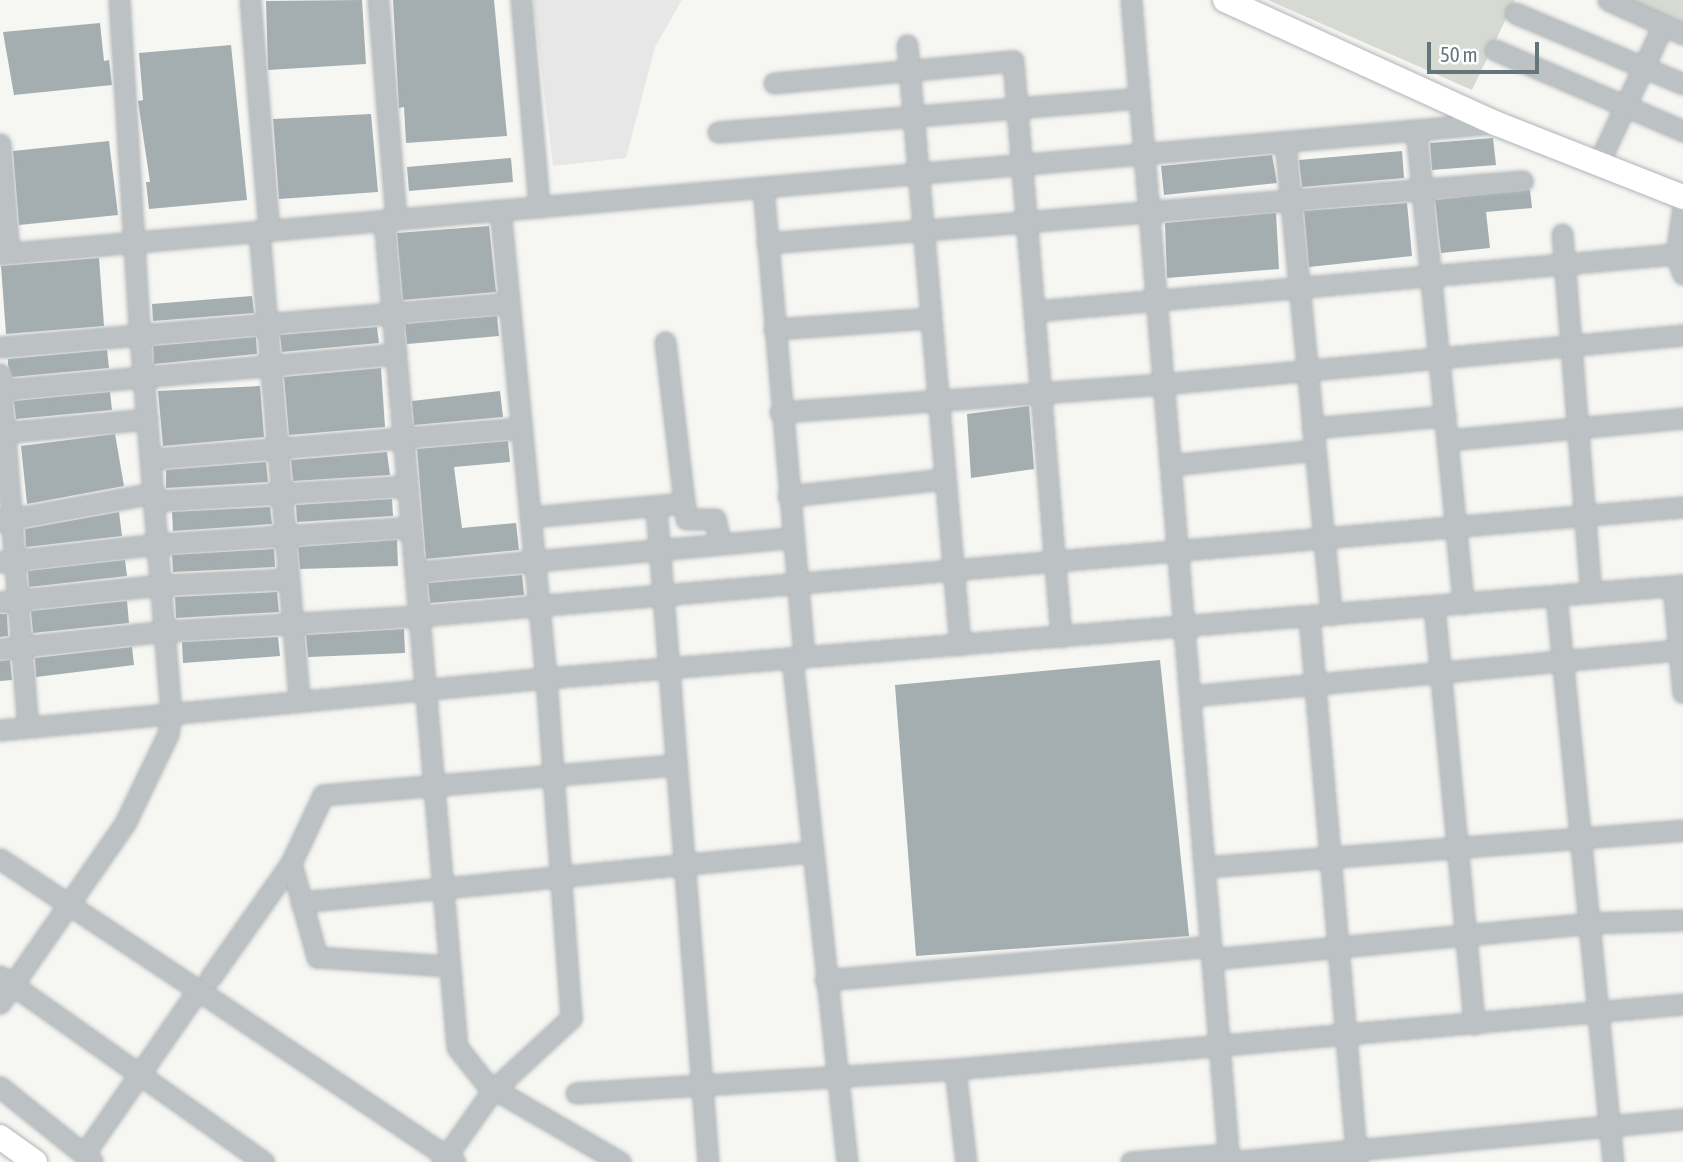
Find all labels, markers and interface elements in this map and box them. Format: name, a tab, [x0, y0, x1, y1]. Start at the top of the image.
scale bar	[1431, 28, 1543, 72]
text: 50 m	[1440, 42, 1478, 66]

